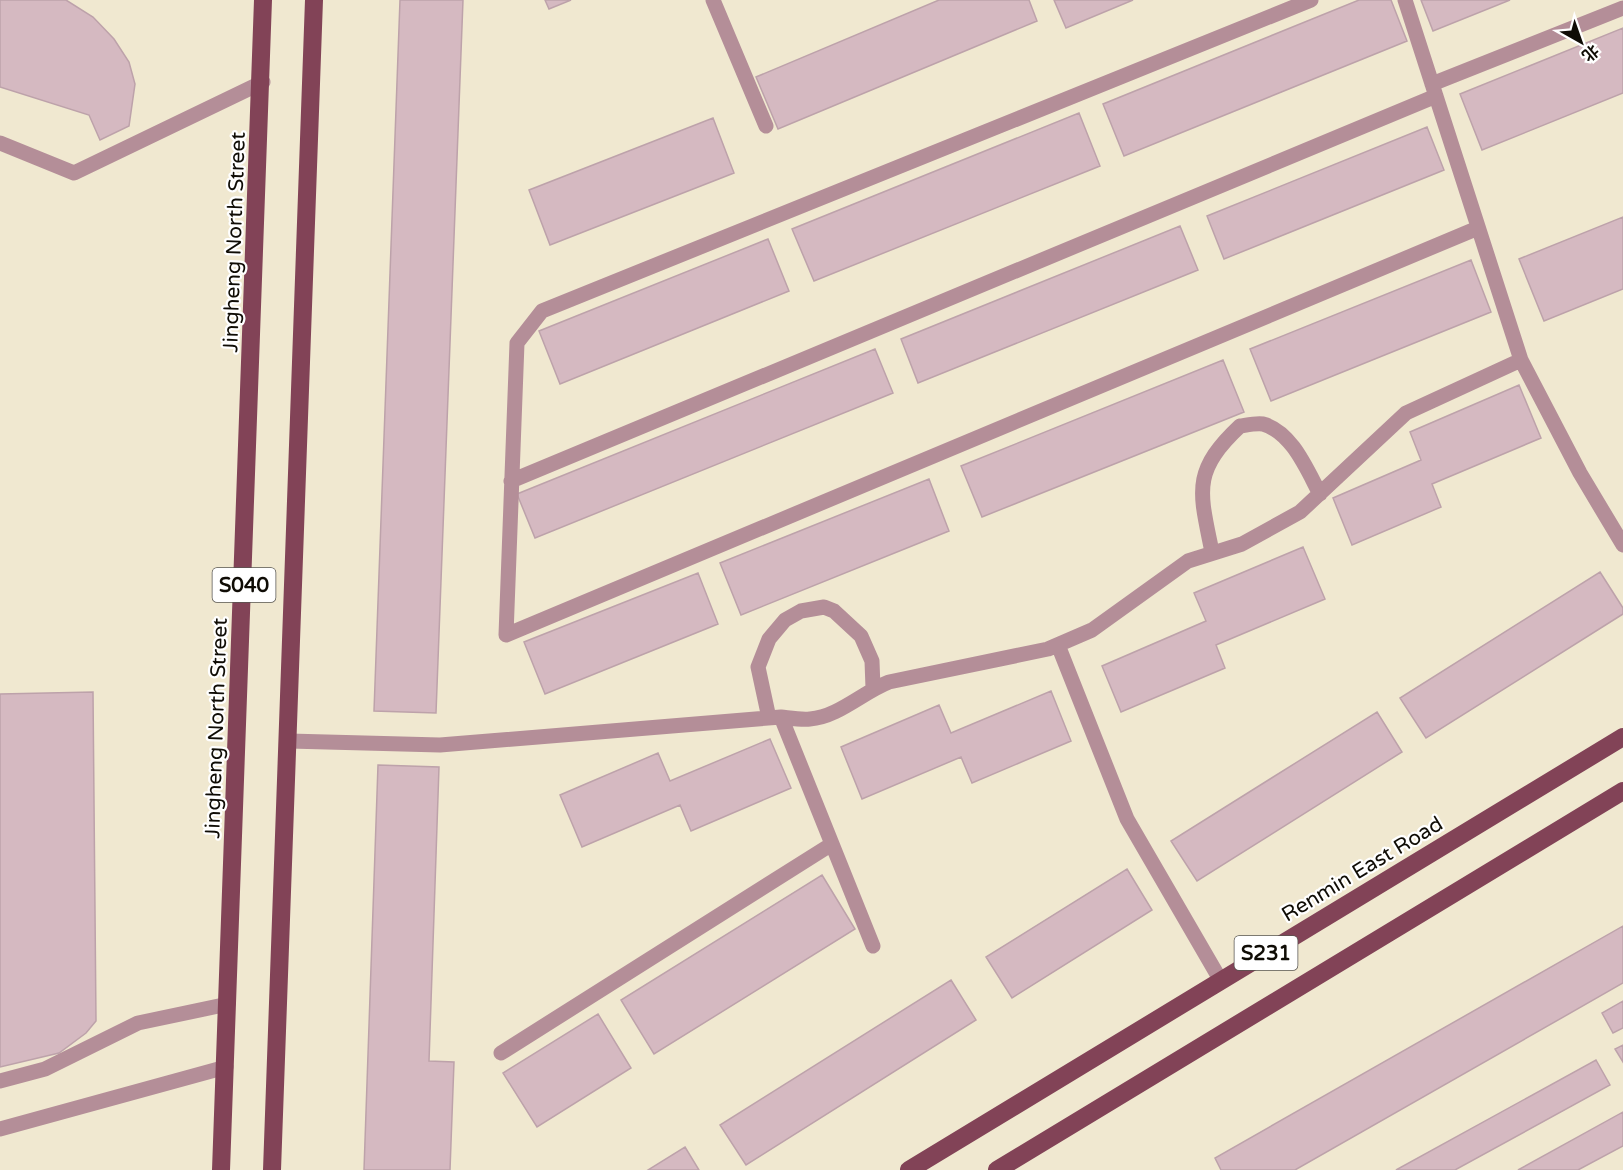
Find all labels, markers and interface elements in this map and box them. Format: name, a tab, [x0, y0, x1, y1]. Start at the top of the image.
north arrow	[1551, 12, 1611, 72]
text: 北	[1577, 40, 1603, 66]
street label: Jingheng North Street	[218, 131, 251, 353]
road number: S040	[212, 568, 276, 602]
street label: Jingheng North Street	[200, 617, 233, 839]
street label: Renmin East Road	[1277, 811, 1447, 927]
road number: S231	[1234, 936, 1298, 970]

